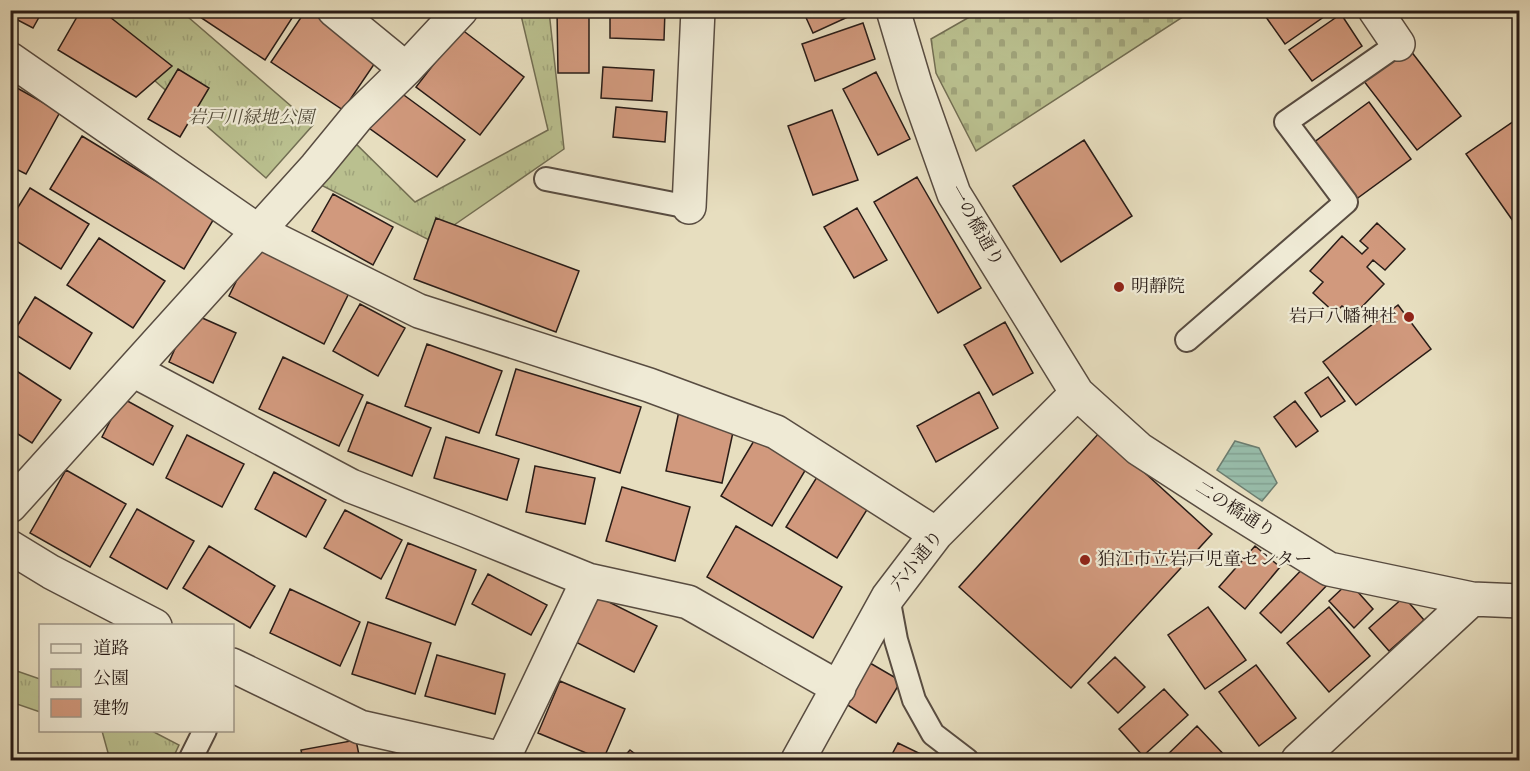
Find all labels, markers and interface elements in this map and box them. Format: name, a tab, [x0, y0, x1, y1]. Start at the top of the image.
park label: 岩戸川緑地公園	[188, 107, 317, 127]
street label: 一の橋通り	[946, 182, 1008, 269]
place label: 明靜院	[1131, 276, 1185, 296]
marker: 明靜院	[1112, 280, 1126, 294]
place label: 岩戸八幡神社	[1289, 306, 1397, 326]
marker: 岩戸八幡神社	[1402, 310, 1416, 324]
street label: 二の橋通り	[1192, 477, 1279, 541]
street label: 六小通り	[887, 527, 947, 595]
place label: 狛江市立岩戸児童センター	[1097, 549, 1312, 569]
marker: 狛江市立岩戸児童センター	[1078, 553, 1092, 567]
legend	[39, 624, 234, 732]
text: 道路	[93, 638, 129, 658]
text: 公園	[93, 669, 129, 688]
text: 建物	[93, 698, 129, 718]

